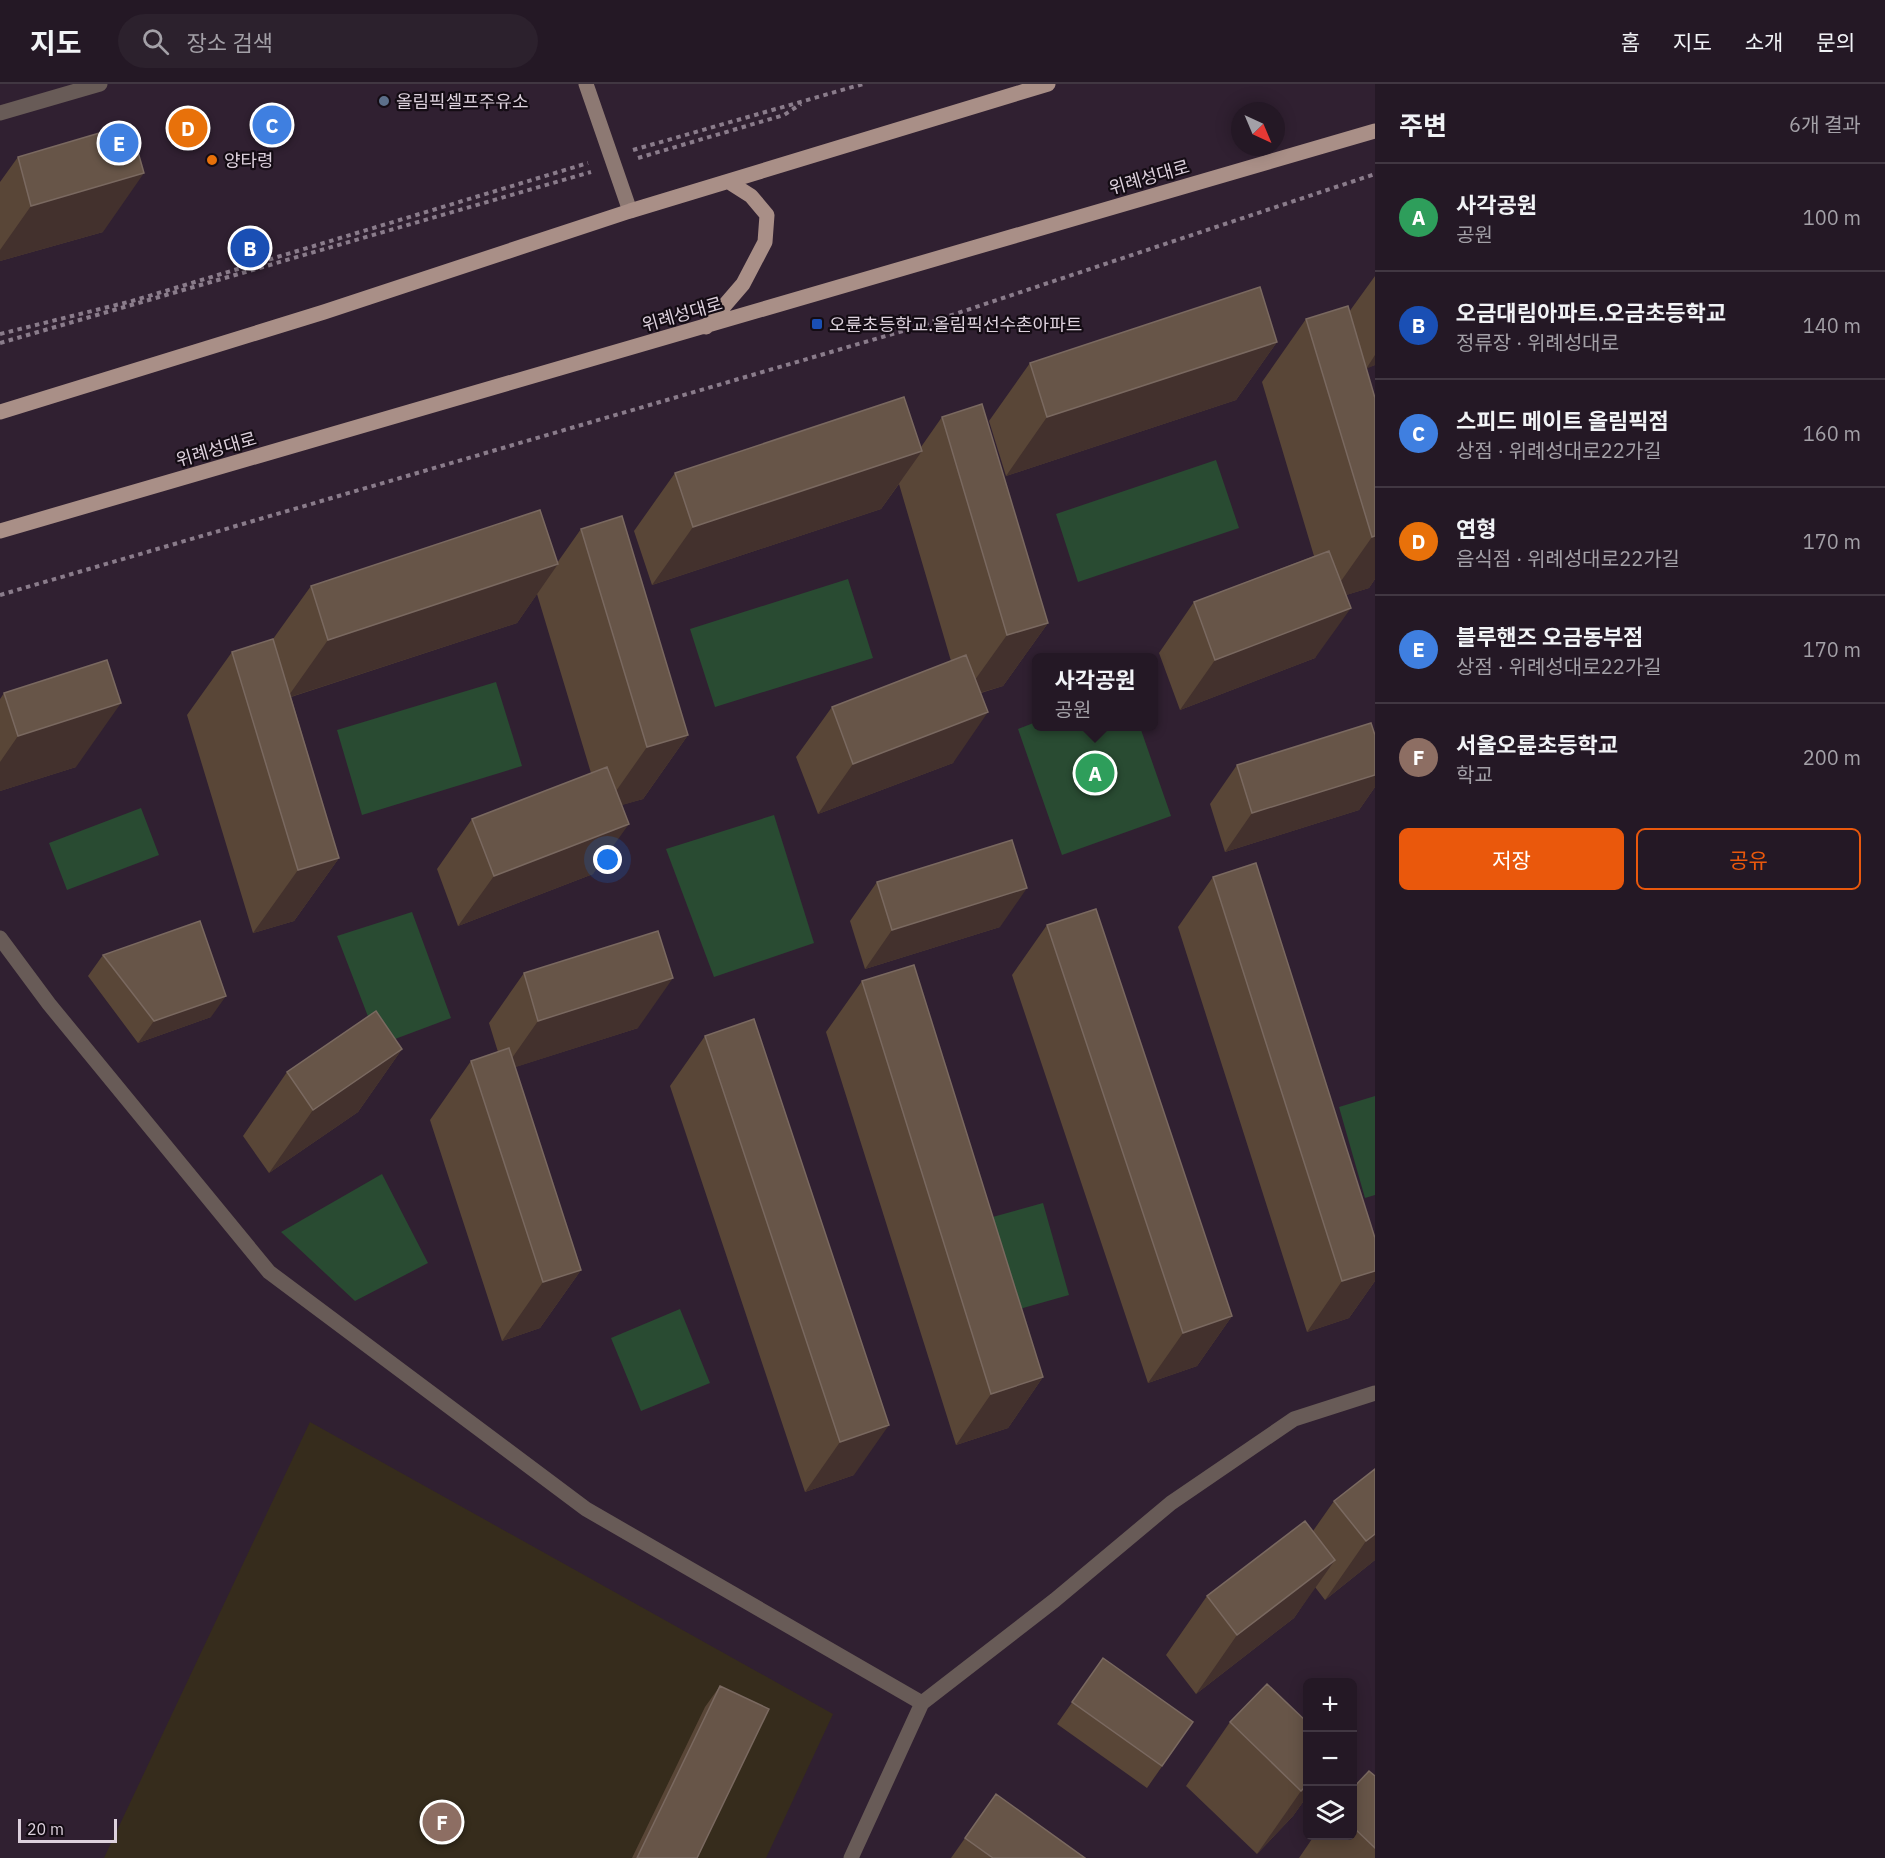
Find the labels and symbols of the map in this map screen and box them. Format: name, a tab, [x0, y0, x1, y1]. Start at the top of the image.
place label: 올림픽셀프주유소	[396, 90, 528, 113]
marker: 올림픽셀프주유소	[377, 94, 391, 108]
pin: C	[252, 102, 292, 147]
north arrow	[1231, 102, 1285, 156]
pin: D	[168, 106, 207, 150]
pin: E	[100, 120, 138, 166]
place label: 양타령	[224, 149, 274, 172]
marker: 양타령	[205, 153, 219, 167]
street label: 위례성대로	[1106, 155, 1192, 199]
pin: B	[230, 226, 270, 270]
street label: 위례성대로	[639, 292, 725, 336]
place label: 오륜초등학교.올림픽선수촌아파트	[829, 313, 1082, 336]
marker: 오륜초등학교.올림픽선수촌아파트	[810, 317, 824, 331]
street label: 위례성대로	[173, 427, 259, 471]
pin: A	[1076, 750, 1114, 796]
your location	[593, 845, 622, 874]
pin: F	[422, 1800, 462, 1844]
scale bar	[18, 1816, 117, 1844]

